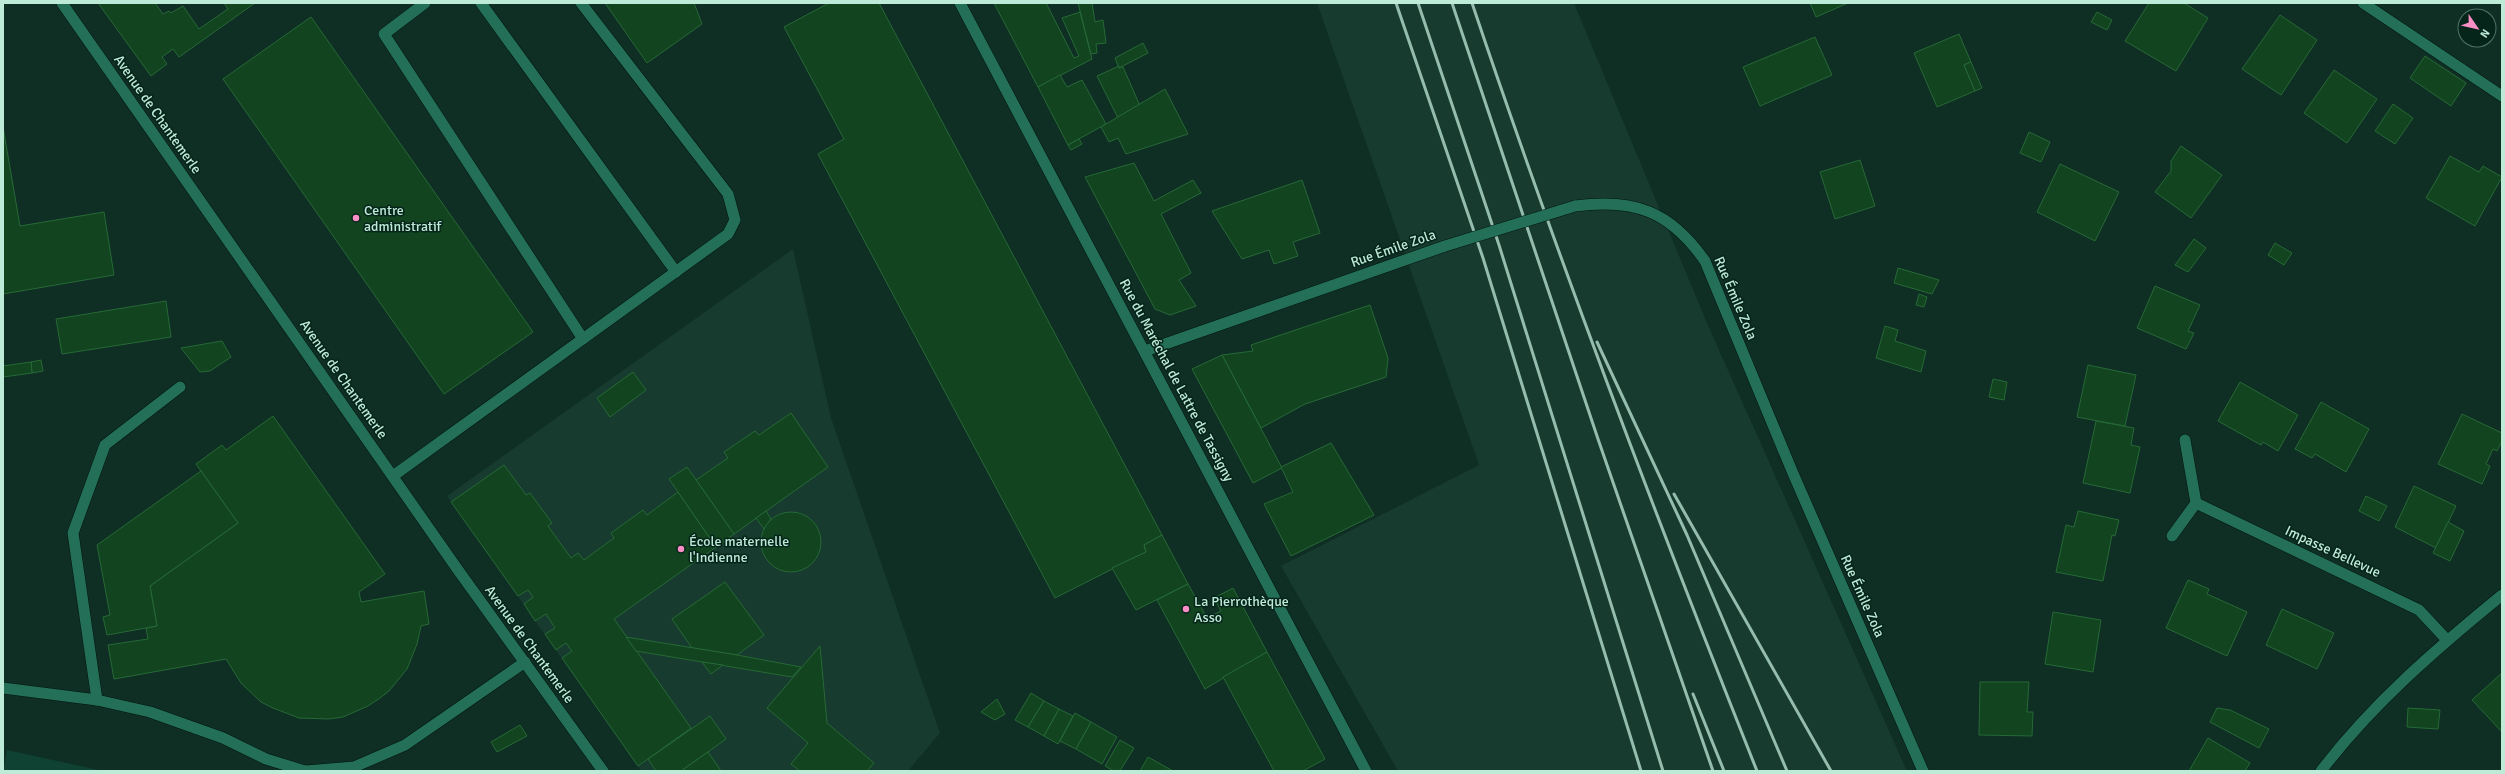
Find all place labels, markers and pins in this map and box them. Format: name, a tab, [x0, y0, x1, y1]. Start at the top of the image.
place label: Centre administratif	[364, 202, 443, 235]
marker: Centre administratif	[351, 213, 361, 223]
place label: École maternelle l'Indienne	[689, 533, 789, 566]
marker: École maternelle l'Indienne	[676, 544, 686, 554]
place label: La Pierrothèque Asso	[1194, 593, 1289, 626]
marker: La Pierrothèque Asso	[1181, 604, 1191, 614]

